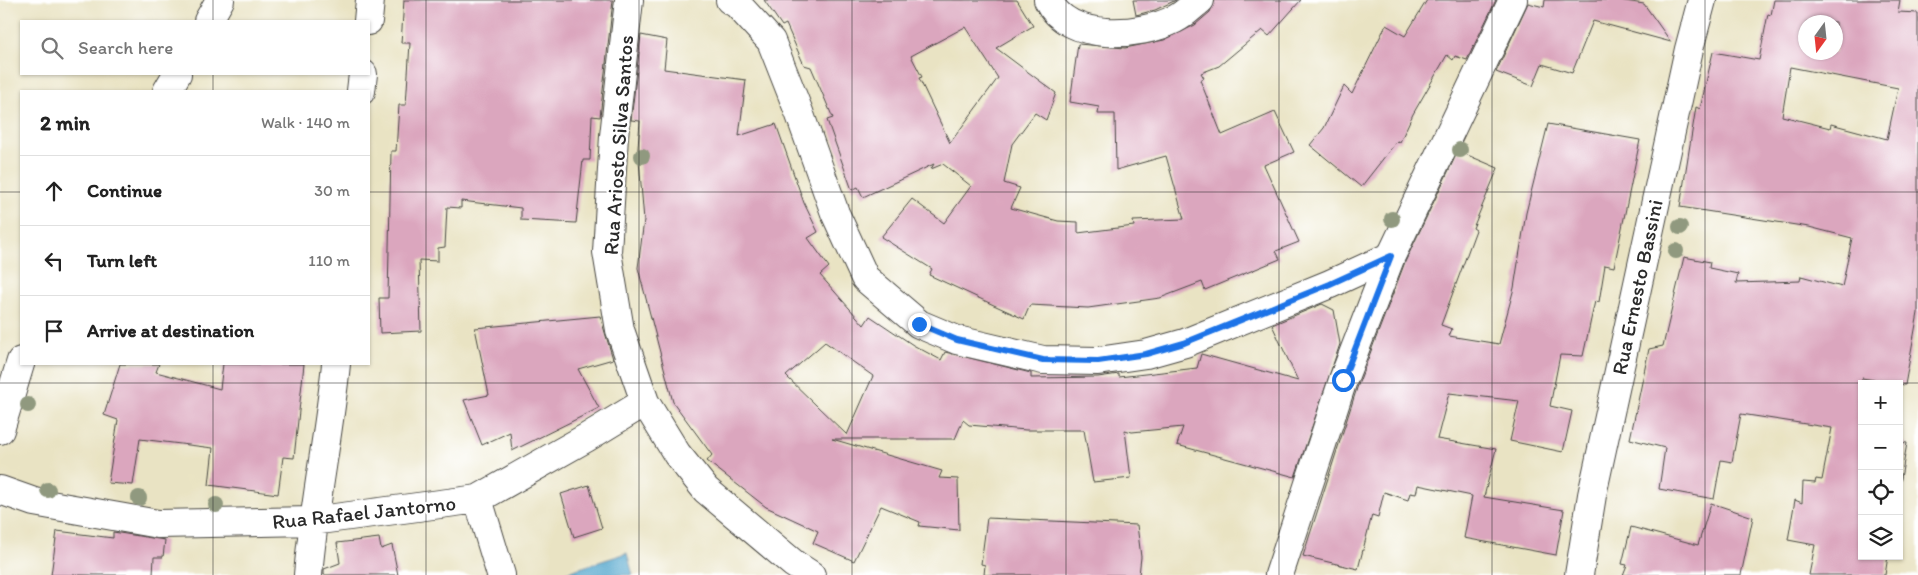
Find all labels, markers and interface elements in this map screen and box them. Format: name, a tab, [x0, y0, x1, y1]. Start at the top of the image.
north arrow	[1798, 15, 1843, 60]
search box	[20, 20, 370, 75]
icon: search	[38, 34, 66, 62]
street label: Rua Ariosto Silva Santos	[598, 34, 638, 256]
text: Search here	[78, 36, 173, 59]
text: 2 min	[40, 110, 90, 135]
text: Walk · 140 m	[261, 113, 350, 132]
icon: ahead	[40, 177, 68, 205]
text: Continue	[87, 179, 162, 202]
text: 30 m	[314, 181, 350, 200]
street label: Rua Ernesto Bassini	[1606, 197, 1668, 377]
icon: left	[40, 247, 68, 275]
text: Turn left	[87, 249, 157, 272]
text: 110 m	[308, 251, 350, 270]
route end	[908, 313, 931, 336]
icon: arrive	[40, 317, 68, 345]
text: Arrive at destination	[87, 319, 254, 342]
route start	[1332, 369, 1355, 392]
map controls	[1858, 380, 1903, 560]
button: +	[1858, 380, 1903, 425]
button: −	[1858, 425, 1903, 470]
button: locate	[1858, 470, 1903, 515]
street label: Rua Rafael Jantorno	[271, 490, 457, 534]
button: layers	[1858, 515, 1903, 560]

